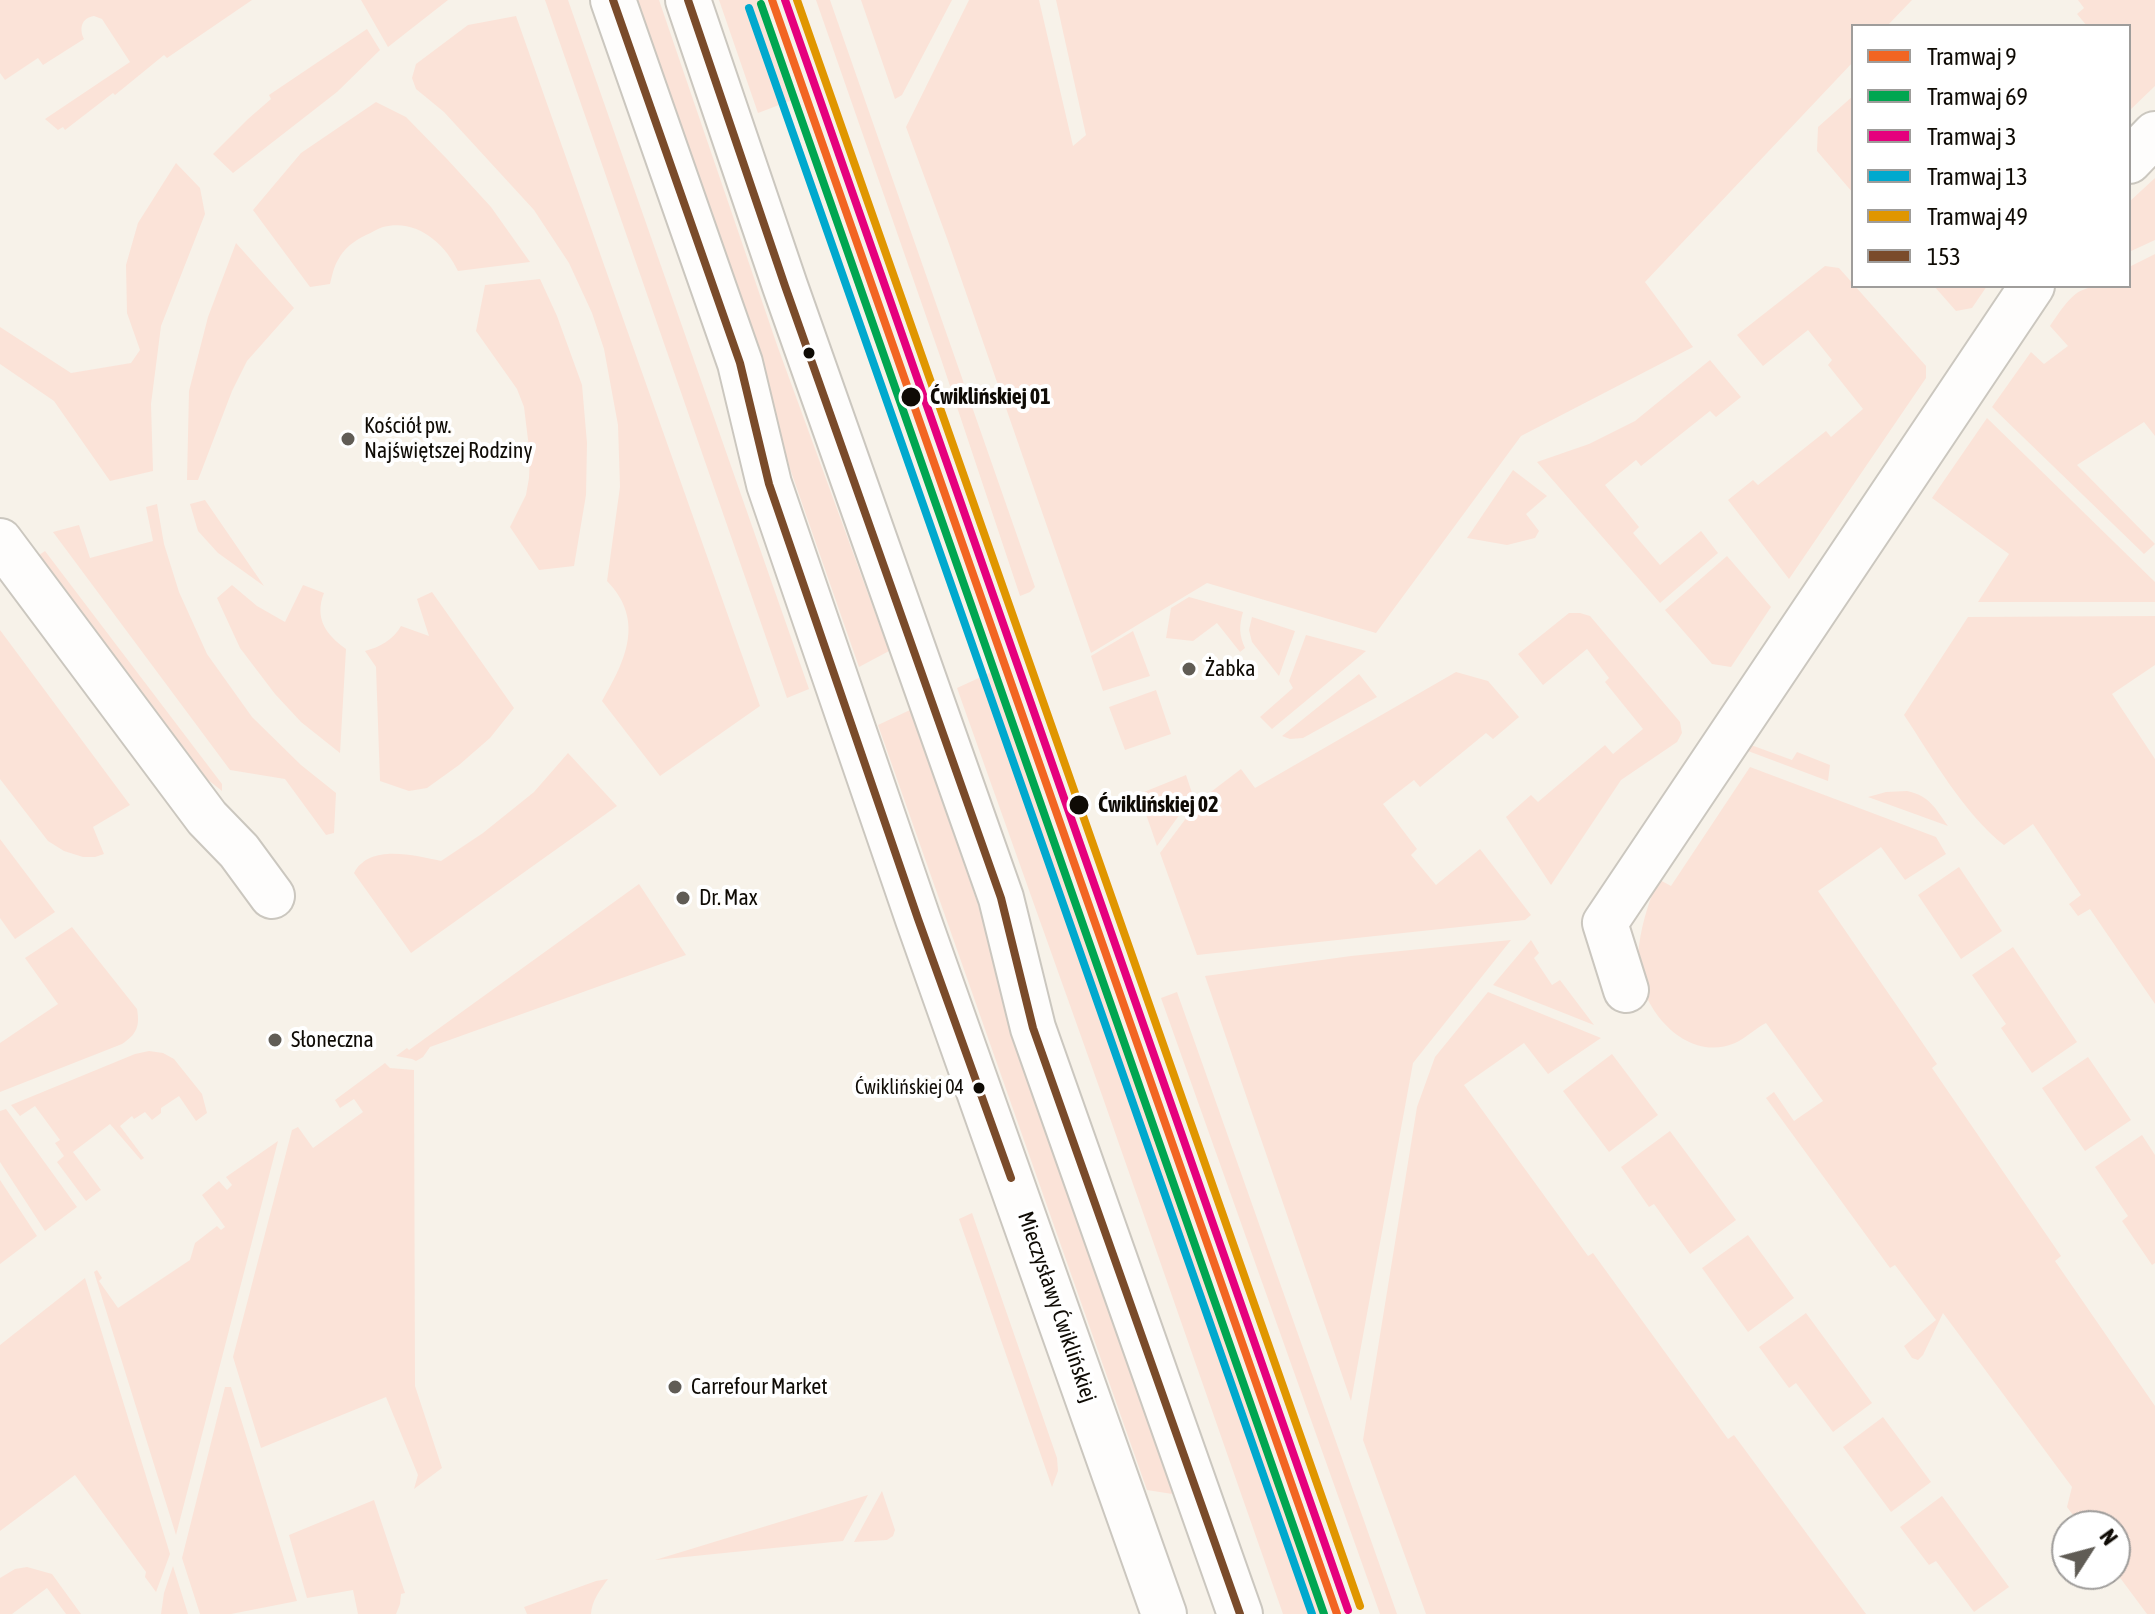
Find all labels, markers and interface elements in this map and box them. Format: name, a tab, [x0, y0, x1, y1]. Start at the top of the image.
legend	[1851, 24, 2131, 288]
text: Tramwaj 9	[1927, 43, 2016, 70]
text: Tramwaj 69	[1927, 83, 2028, 110]
text: Tramwaj 3	[1927, 123, 2016, 150]
text: Tramwaj 13	[1927, 163, 2028, 190]
text: Tramwaj 49	[1927, 203, 2028, 230]
text: 153	[1927, 243, 1961, 270]
unlabelled marker	[801, 345, 817, 361]
place label: Ćwiklińskiej 01	[930, 384, 1050, 410]
marker: Ćwiklińskiej 01	[899, 385, 923, 409]
place label: Kościół pw. Najświętszej Rodziny	[364, 413, 533, 464]
marker: Kościół pw. Najświętszej Rodziny	[339, 430, 357, 448]
place label: Żabka	[1205, 656, 1255, 682]
marker: Żabka	[1180, 660, 1198, 678]
place label: Ćwiklińskiej 02	[1098, 792, 1218, 818]
marker: Ćwiklińskiej 02	[1067, 793, 1091, 817]
place label: Dr. Max	[699, 885, 758, 911]
marker: Dr. Max	[674, 889, 692, 907]
place label: Słoneczna	[291, 1027, 374, 1053]
marker: Słoneczna	[266, 1031, 284, 1049]
place label: Ćwiklińskiej 04	[855, 1076, 964, 1100]
marker: Ćwiklińskiej 04	[971, 1080, 987, 1096]
street label: Mieczysławy Ćwiklińskiej	[1012, 1208, 1102, 1406]
place label: Carrefour Market	[691, 1374, 828, 1400]
marker: Carrefour Market	[666, 1378, 684, 1396]
north arrow	[2051, 1510, 2131, 1590]
text: N	[2094, 1524, 2123, 1550]

